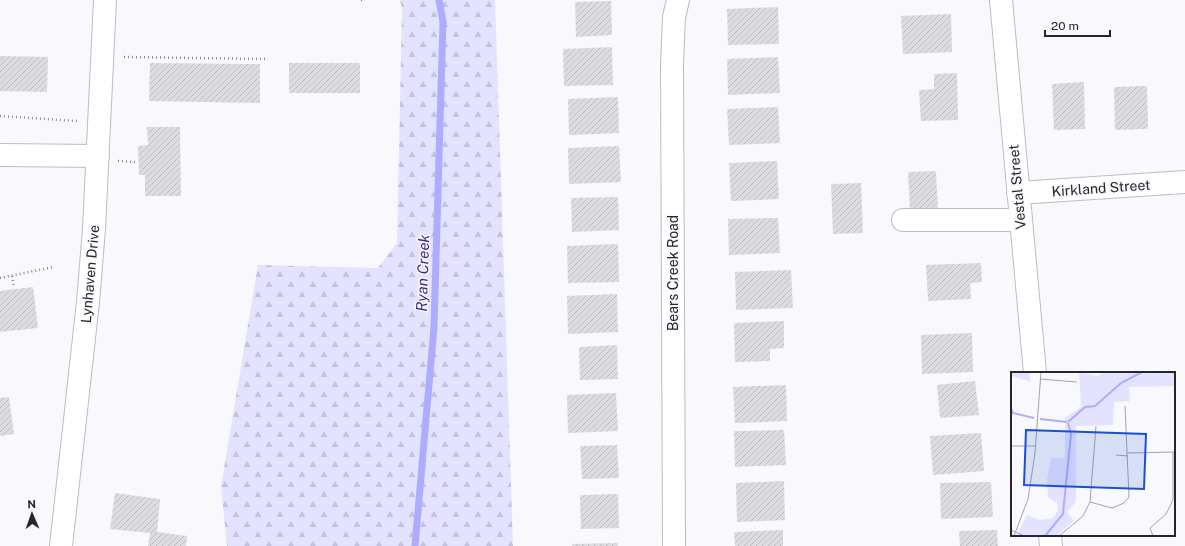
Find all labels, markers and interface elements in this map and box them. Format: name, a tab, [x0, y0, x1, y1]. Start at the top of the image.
scale bar	[1045, 12, 1110, 38]
text: 20 m	[1051, 19, 1079, 33]
street label: Vestal Street	[1005, 144, 1029, 230]
street label: Kirkland Street	[1051, 177, 1151, 199]
street label: Bears Creek Road	[665, 215, 681, 331]
street label: Lynhaven Drive	[78, 224, 102, 324]
water label: Ryan Creek	[413, 233, 432, 312]
inset map	[1011, 372, 1175, 536]
north arrow	[12, 494, 52, 534]
text: N	[27, 498, 36, 510]

